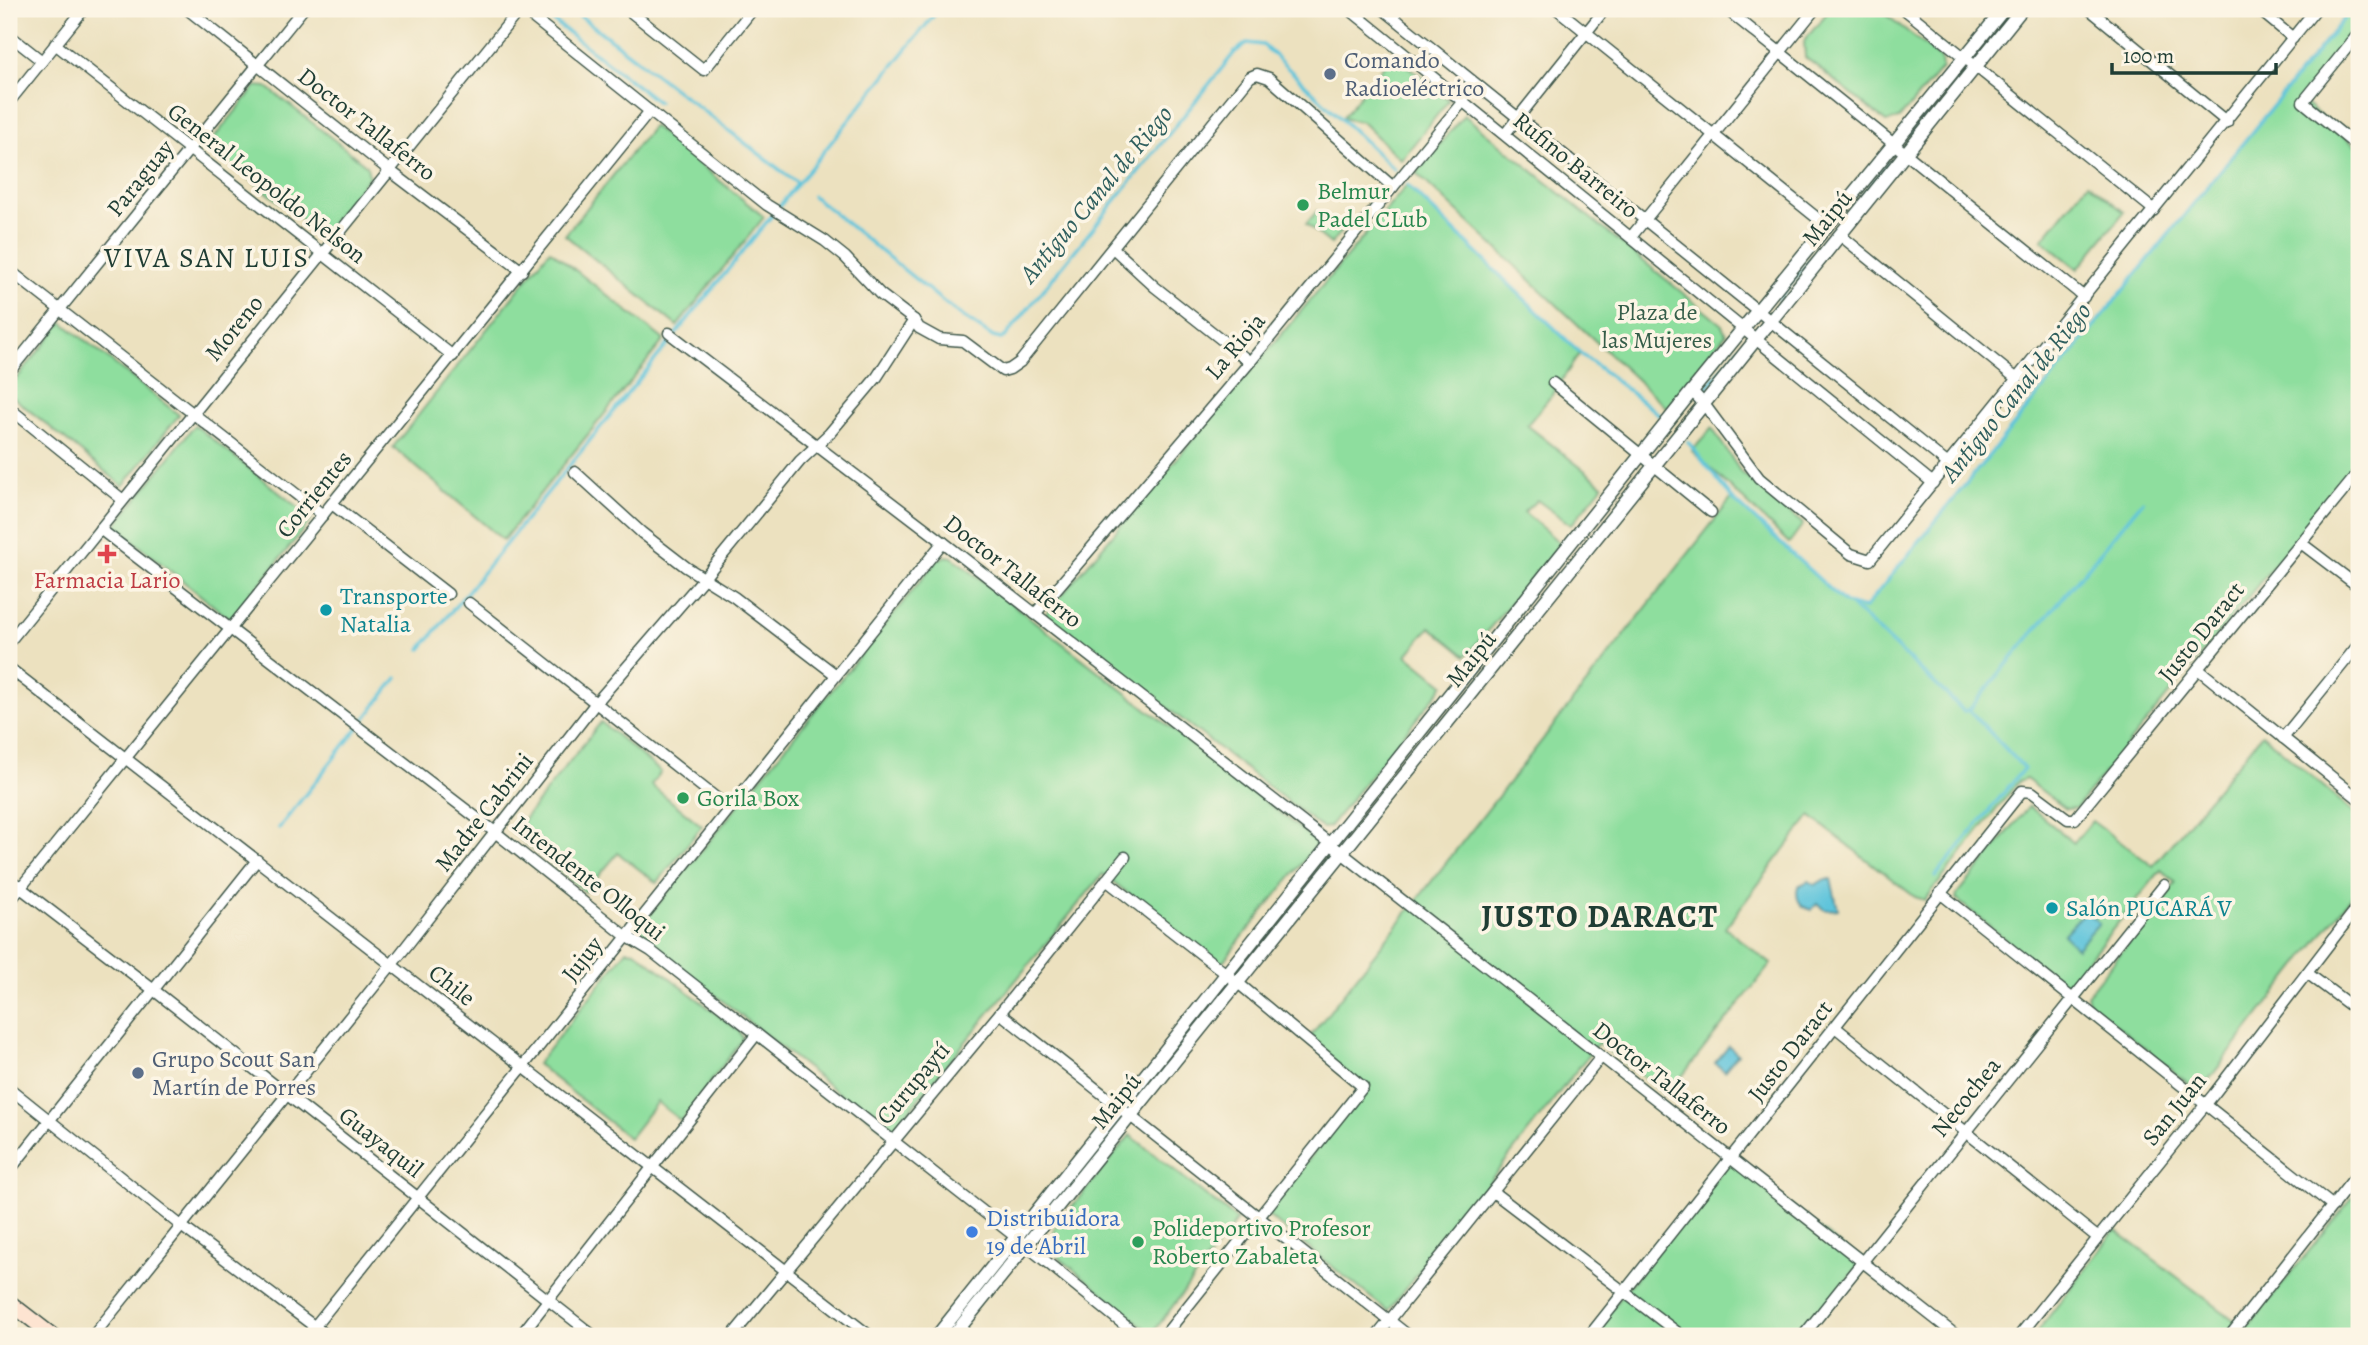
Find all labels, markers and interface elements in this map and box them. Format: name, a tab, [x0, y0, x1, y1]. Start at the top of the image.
scale bar	[2112, 32, 2277, 76]
text: 100 m	[2123, 42, 2174, 70]
place label: Comando Radioeléctrico	[1344, 44, 1484, 104]
street label: Doctor Tallaferro	[291, 60, 443, 188]
marker: Comando Radioeléctrico	[1322, 66, 1338, 82]
street label: General Leopoldo Nelson	[161, 95, 373, 271]
water label: Antiguo Canal de Riego	[1010, 98, 1181, 292]
street label: Rufino Barreiro	[1506, 104, 1646, 226]
street label: Paraguay	[99, 133, 181, 223]
place label: Belmur Padel CLub	[1317, 175, 1428, 235]
street label: Maipú	[1795, 183, 1859, 253]
marker: Belmur Padel CLub	[1295, 197, 1311, 213]
district label: VIVA SAN LUIS	[103, 239, 310, 277]
street label: Moreno	[197, 288, 271, 368]
water label: Antiguo Canal de Riego	[1931, 295, 2099, 491]
park label: Plaza de las Mujeres	[1602, 296, 1712, 356]
street label: La Rioja	[1198, 305, 1273, 386]
street label: Corrientes	[269, 444, 359, 544]
street label: Doctor Tallaferro	[937, 507, 1089, 635]
marker: Farmacia Lario	[99, 546, 115, 562]
place label: Farmacia Lario	[34, 564, 181, 596]
street label: Justo Daract	[2151, 575, 2251, 689]
place label: Transporte Natalia	[340, 580, 448, 640]
marker: Transporte Natalia	[318, 602, 334, 618]
street label: Maipú	[1439, 624, 1503, 694]
street label: Madre Cabrini	[427, 746, 541, 878]
place label: Gorila Box	[697, 782, 800, 814]
marker: Gorila Box	[675, 790, 691, 806]
street label: Intendente Olloqui	[506, 808, 672, 948]
place label: Salón PUCARÁ V	[2066, 892, 2232, 924]
district label: JUSTO DARACT	[1481, 894, 1719, 938]
marker: Salón PUCARÁ V	[2044, 900, 2060, 916]
street label: Jujuy	[554, 929, 610, 988]
street label: Chile	[422, 957, 482, 1013]
street label: Justo Daract	[1740, 994, 1840, 1108]
street label: Doctor Tallaferro	[1586, 1014, 1738, 1142]
street label: Curupaytí	[869, 1035, 957, 1131]
place label: Grupo Scout San Martín de Porres	[152, 1043, 316, 1103]
street label: Necochea	[1924, 1050, 2009, 1144]
marker: Grupo Scout San Martín de Porres	[130, 1065, 146, 1081]
street label: Maipú	[1084, 1066, 1148, 1136]
street label: San Juan	[2135, 1066, 2213, 1152]
street label: Guayaquil	[332, 1099, 430, 1185]
place label: Distribuidora 19 de Abril	[986, 1202, 1121, 1262]
place label: Polideportivo Profesor Roberto Zabaleta	[1152, 1212, 1371, 1272]
marker: Distribuidora 19 de Abril	[964, 1224, 980, 1240]
marker: Polideportivo Profesor Roberto Zabaleta	[1130, 1234, 1146, 1250]

